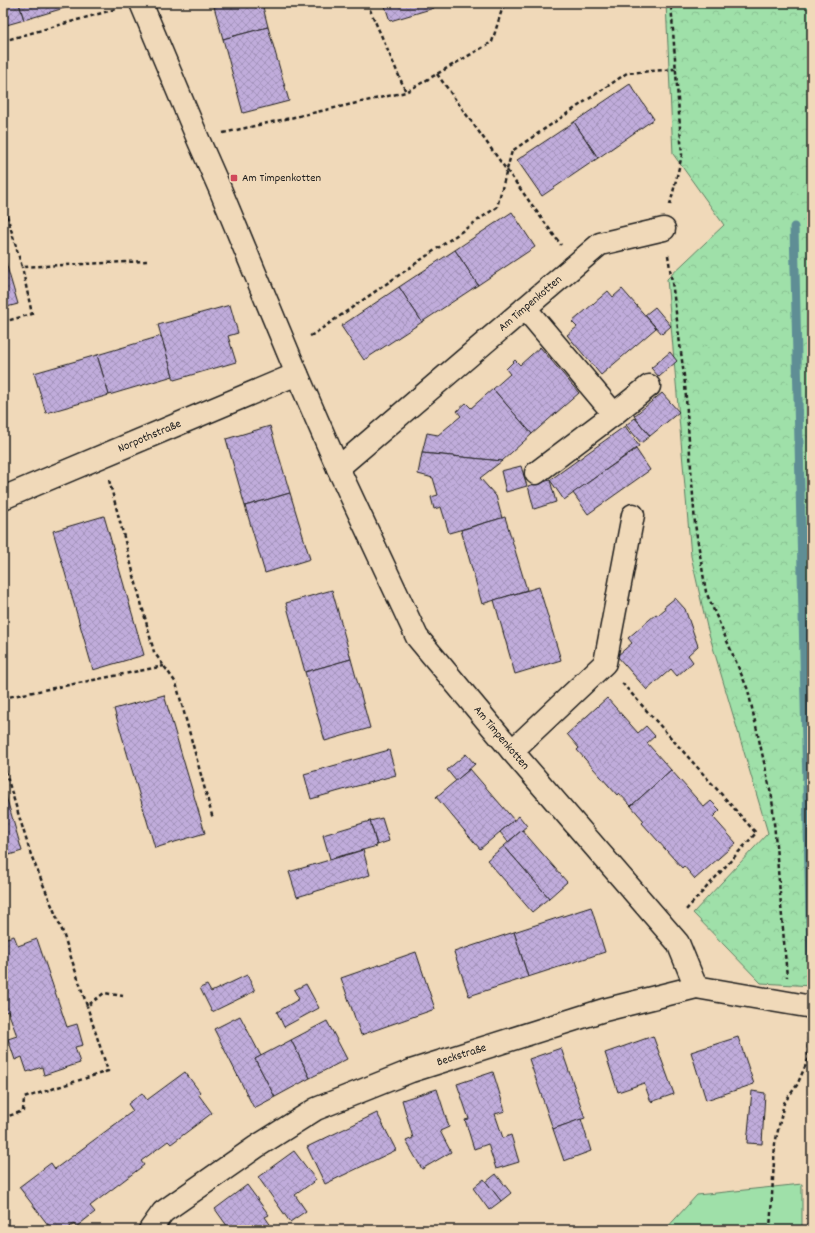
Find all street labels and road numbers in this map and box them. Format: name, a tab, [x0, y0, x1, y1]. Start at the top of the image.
street label: Am Timpenkotten	[495, 271, 566, 336]
street label: Norpothstraße	[115, 415, 184, 457]
street label: Am Timpenkotten	[469, 702, 534, 774]
street label: Beckstraße	[435, 1039, 489, 1071]

